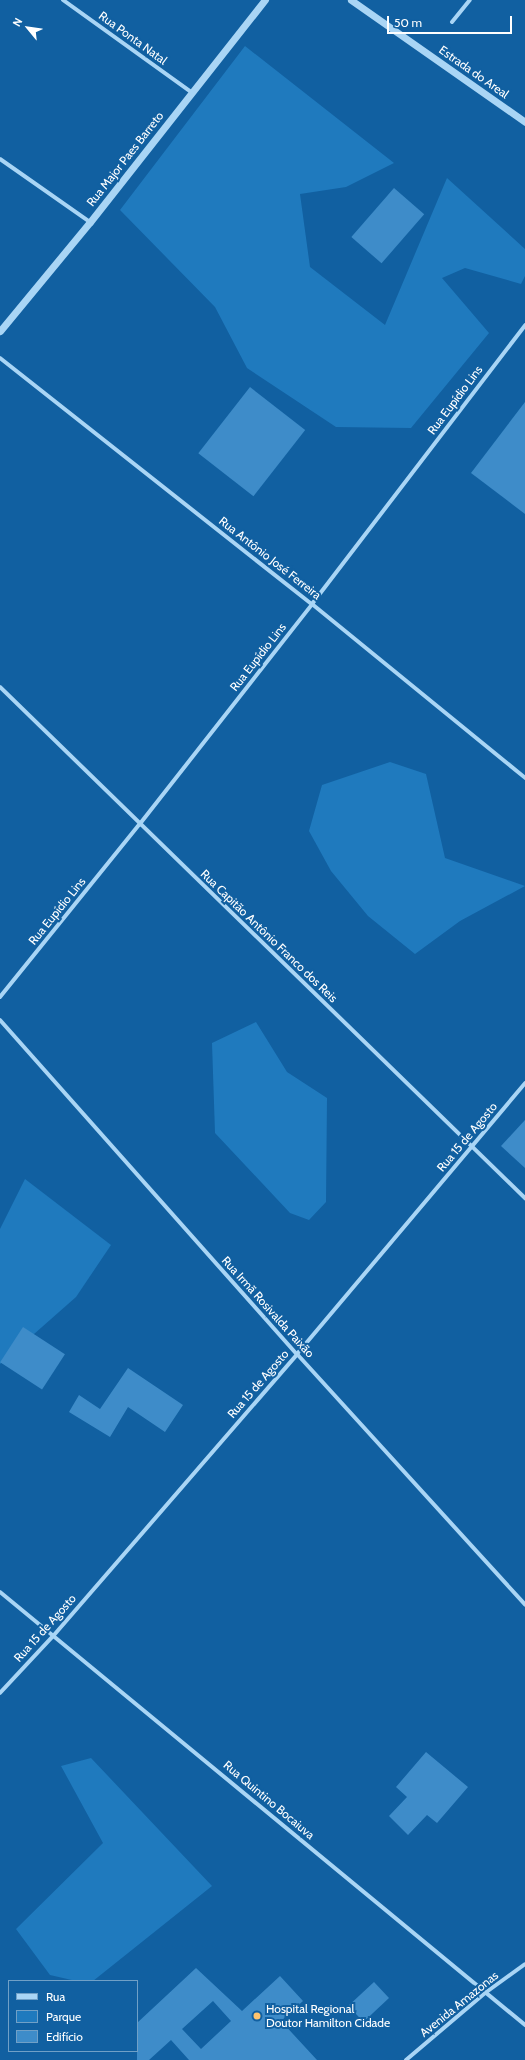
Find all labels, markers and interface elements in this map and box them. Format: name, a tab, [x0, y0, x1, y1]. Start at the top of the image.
north arrow	[8, 8, 48, 48]
street label: Rua Ponta Natal	[96, 8, 170, 68]
scale bar	[389, 8, 514, 34]
text: N	[9, 15, 26, 29]
text: 50 m	[394, 15, 422, 30]
street label: Estrada do Areal	[436, 43, 512, 101]
street label: Rua Major Paes Barreto	[84, 109, 166, 209]
street label: Rua Eupídio Lins	[424, 363, 486, 437]
street label: Rua Antônio José Ferreira	[216, 514, 324, 602]
street label: Rua Eupídio Lins	[227, 620, 289, 694]
street label: Rua Capitão Antônio Franco dos Reis	[198, 867, 340, 1005]
street label: Rua Eupídio Lins	[25, 874, 89, 948]
street label: Rua 15 de Agosto	[434, 1099, 500, 1175]
street label: Rua Irmã Rosivalda Paixão	[219, 1253, 317, 1361]
street label: Rua 15 de Agosto	[224, 1347, 292, 1421]
street label: Rua 15 de Agosto	[11, 1591, 79, 1665]
street label: Rua Quintino Bocaiuva	[221, 1758, 317, 1842]
street label: Avenida Amazonas	[417, 1968, 501, 2040]
legend	[8, 1980, 138, 2052]
text: Rua	[46, 1989, 65, 2004]
place label: Hospital Regional Doutor Hamilton Cidade	[266, 2002, 390, 2030]
text: Parque	[46, 2009, 81, 2024]
marker: Hospital Regional Doutor Hamilton Cidade	[251, 2010, 263, 2022]
text: Edifício	[46, 2029, 83, 2044]

